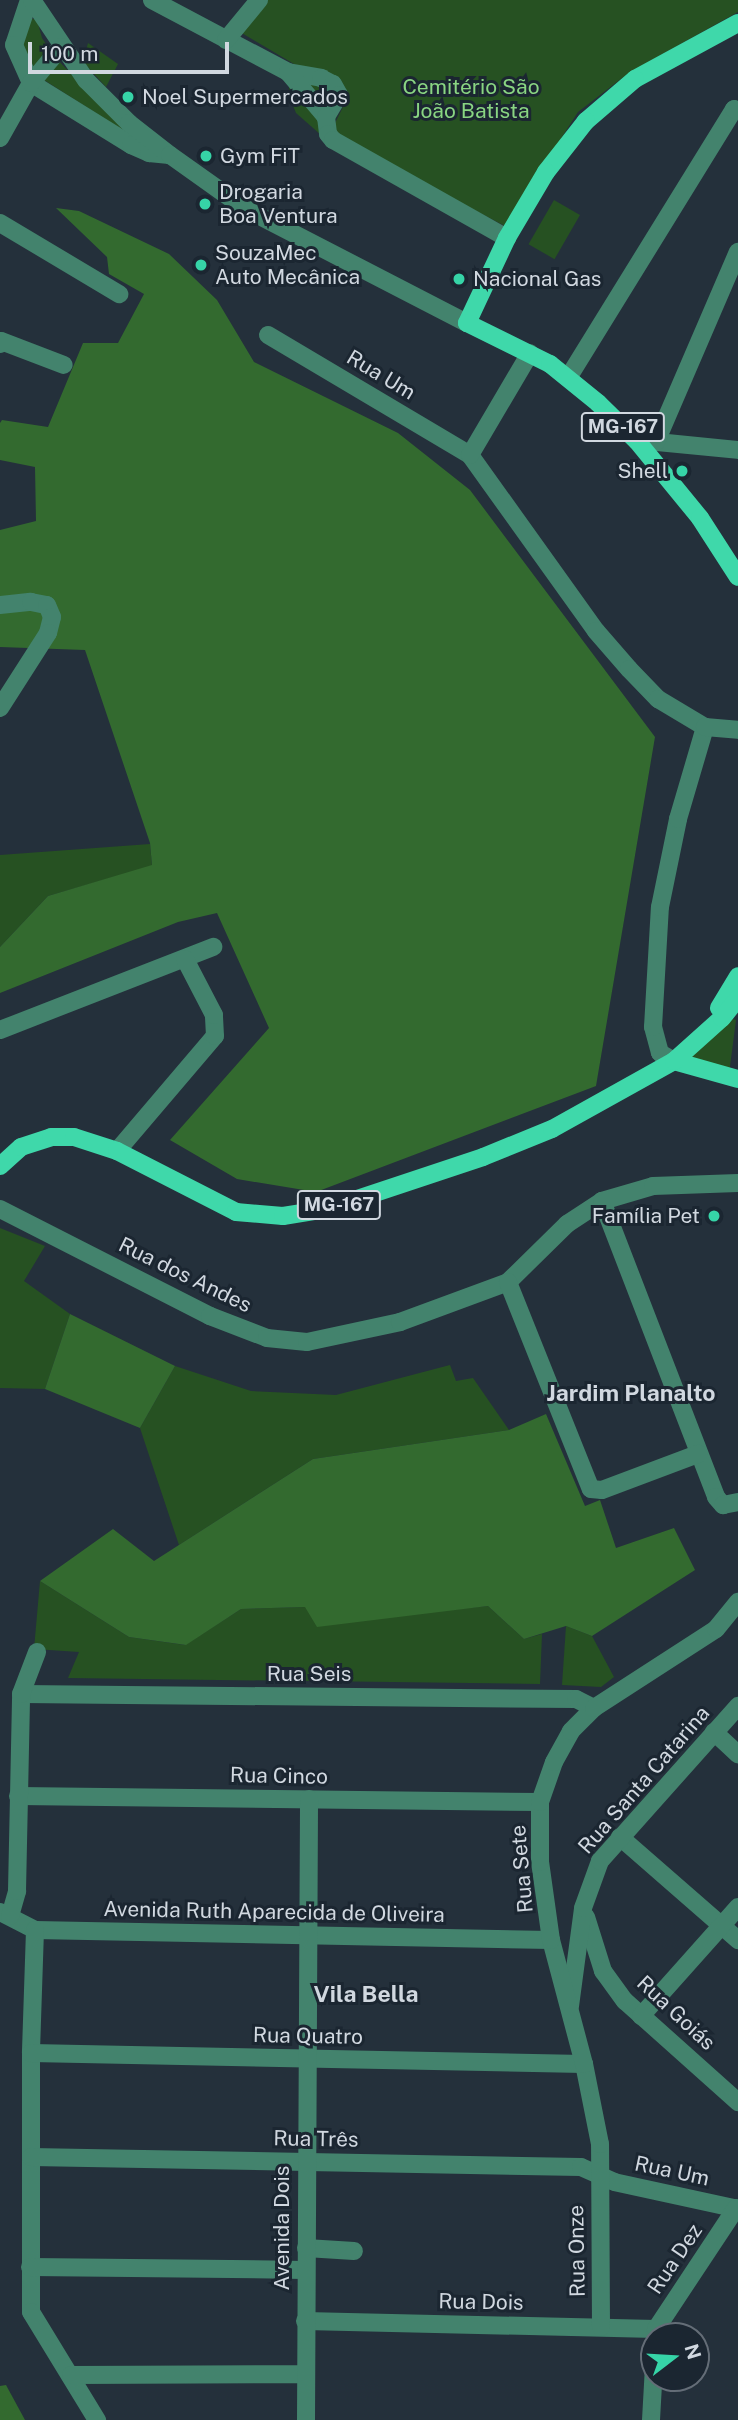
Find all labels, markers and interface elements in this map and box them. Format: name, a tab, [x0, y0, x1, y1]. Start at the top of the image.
scale bar	[32, 28, 233, 72]
text: 100 m	[41, 41, 98, 66]
park label: Cemitério São João Batista	[402, 74, 540, 124]
place label: Noel Supermercados	[142, 84, 348, 110]
marker: Noel Supermercados	[120, 89, 136, 105]
place label: Gym FiT	[220, 143, 300, 169]
marker: Gym FiT	[198, 148, 214, 164]
place label: Drogaria Boa Ventura	[219, 179, 338, 229]
marker: Drogaria Boa Ventura	[197, 196, 213, 212]
place label: SouzaMec Auto Mecânica	[215, 240, 360, 290]
marker: SouzaMec Auto Mecânica	[193, 257, 209, 273]
place label: Nacional Gas	[473, 266, 601, 292]
marker: Nacional Gas	[451, 271, 467, 287]
street label: Rua Um	[342, 345, 420, 405]
road number: MG-167	[579, 412, 667, 442]
place label: Shell	[618, 458, 668, 484]
marker: Shell	[674, 463, 690, 479]
road number: MG-167	[295, 1190, 383, 1220]
place label: Família Pet	[592, 1203, 700, 1229]
marker: Família Pet	[706, 1208, 722, 1224]
street label: Rua dos Andes	[114, 1232, 256, 1318]
district label: Jardim Planalto	[546, 1379, 716, 1407]
street label: Rua Seis	[267, 1661, 351, 1687]
street label: Rua Santa Catarina	[573, 1701, 715, 1859]
street label: Rua Cinco	[230, 1763, 328, 1789]
street label: Rua Sete	[506, 1824, 538, 1914]
street label: Avenida Ruth Aparecida de Oliveira	[103, 1896, 445, 1928]
street label: Rua Goiás	[632, 1971, 720, 2055]
district label: Vila Bella	[314, 1980, 418, 2008]
street label: Rua Quatro	[253, 2022, 363, 2050]
street label: Rua Três	[273, 2126, 359, 2152]
street label: Rua Um	[632, 2151, 712, 2191]
street label: Avenida Dois	[269, 2166, 295, 2290]
street label: Rua Onze	[564, 2205, 590, 2297]
street label: Rua Dez	[642, 2219, 708, 2299]
street label: Rua Dois	[438, 2289, 524, 2315]
north arrow	[640, 2322, 710, 2392]
text: N	[680, 2341, 706, 2362]

